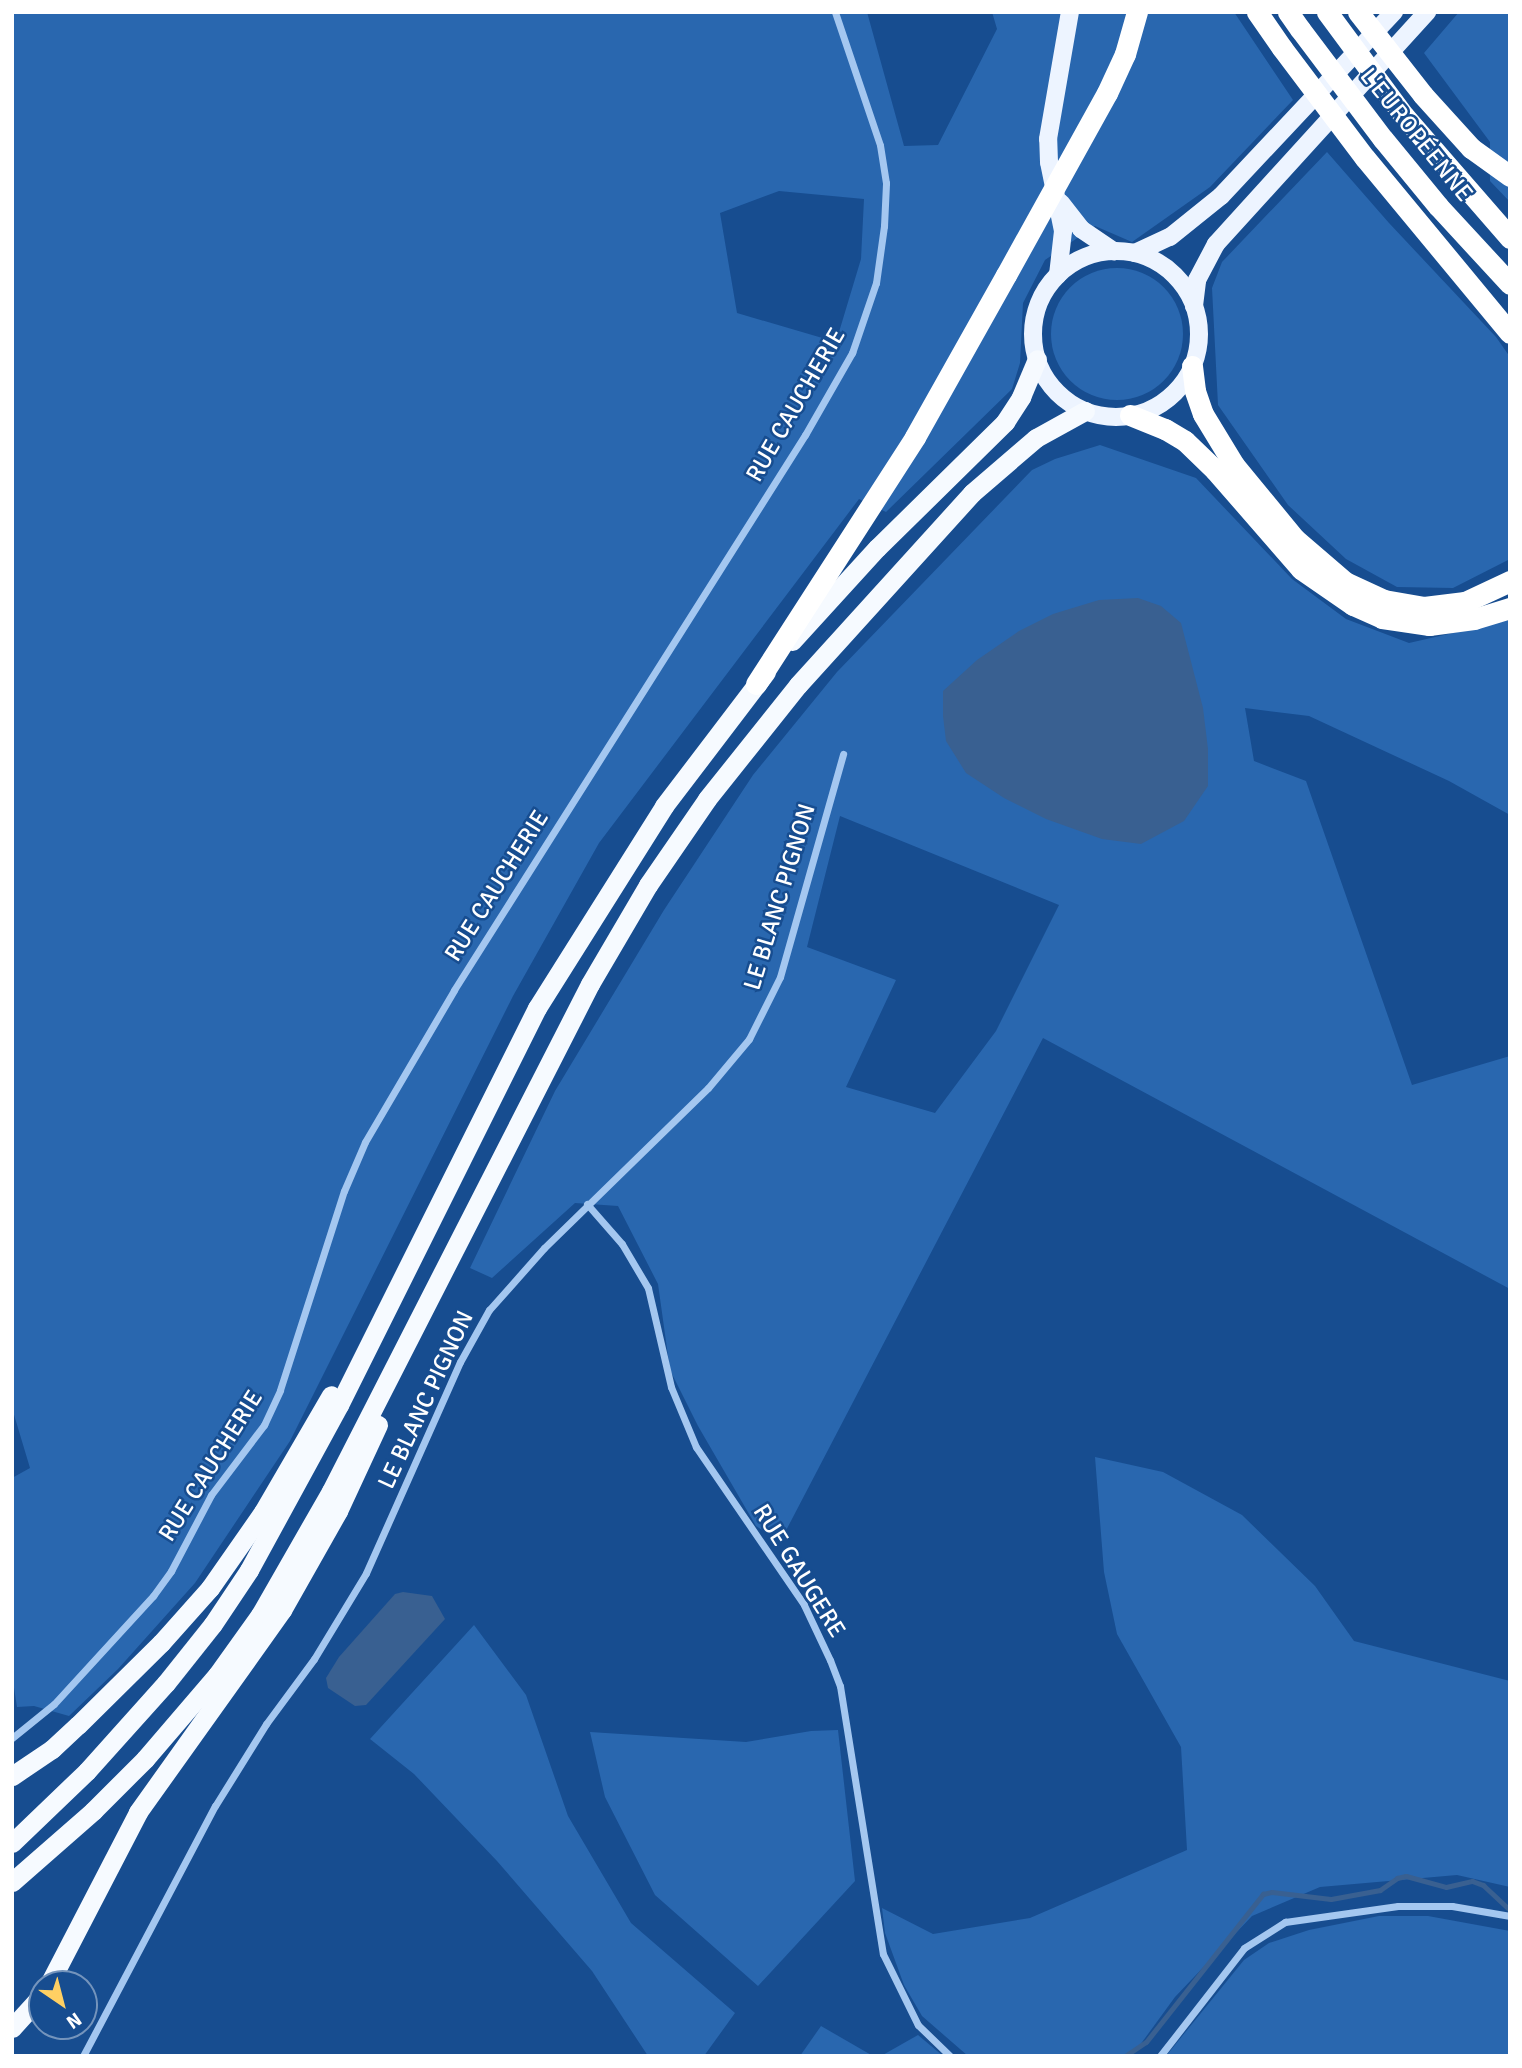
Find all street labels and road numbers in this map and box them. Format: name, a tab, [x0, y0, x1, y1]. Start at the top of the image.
street label: L'EUROPÉENNE	[1353, 62, 1479, 208]
street label: RUE CAUCHERIE	[740, 323, 852, 487]
street label: LE BLANC PIGNON	[738, 800, 822, 994]
street label: RUE CAUCHERIE	[439, 805, 555, 967]
street label: LE BLANC PIGNON	[372, 1306, 480, 1494]
street label: RUE CAUCHERIE	[153, 1385, 269, 1547]
street label: RUE GAUGERE	[747, 1499, 851, 1643]

